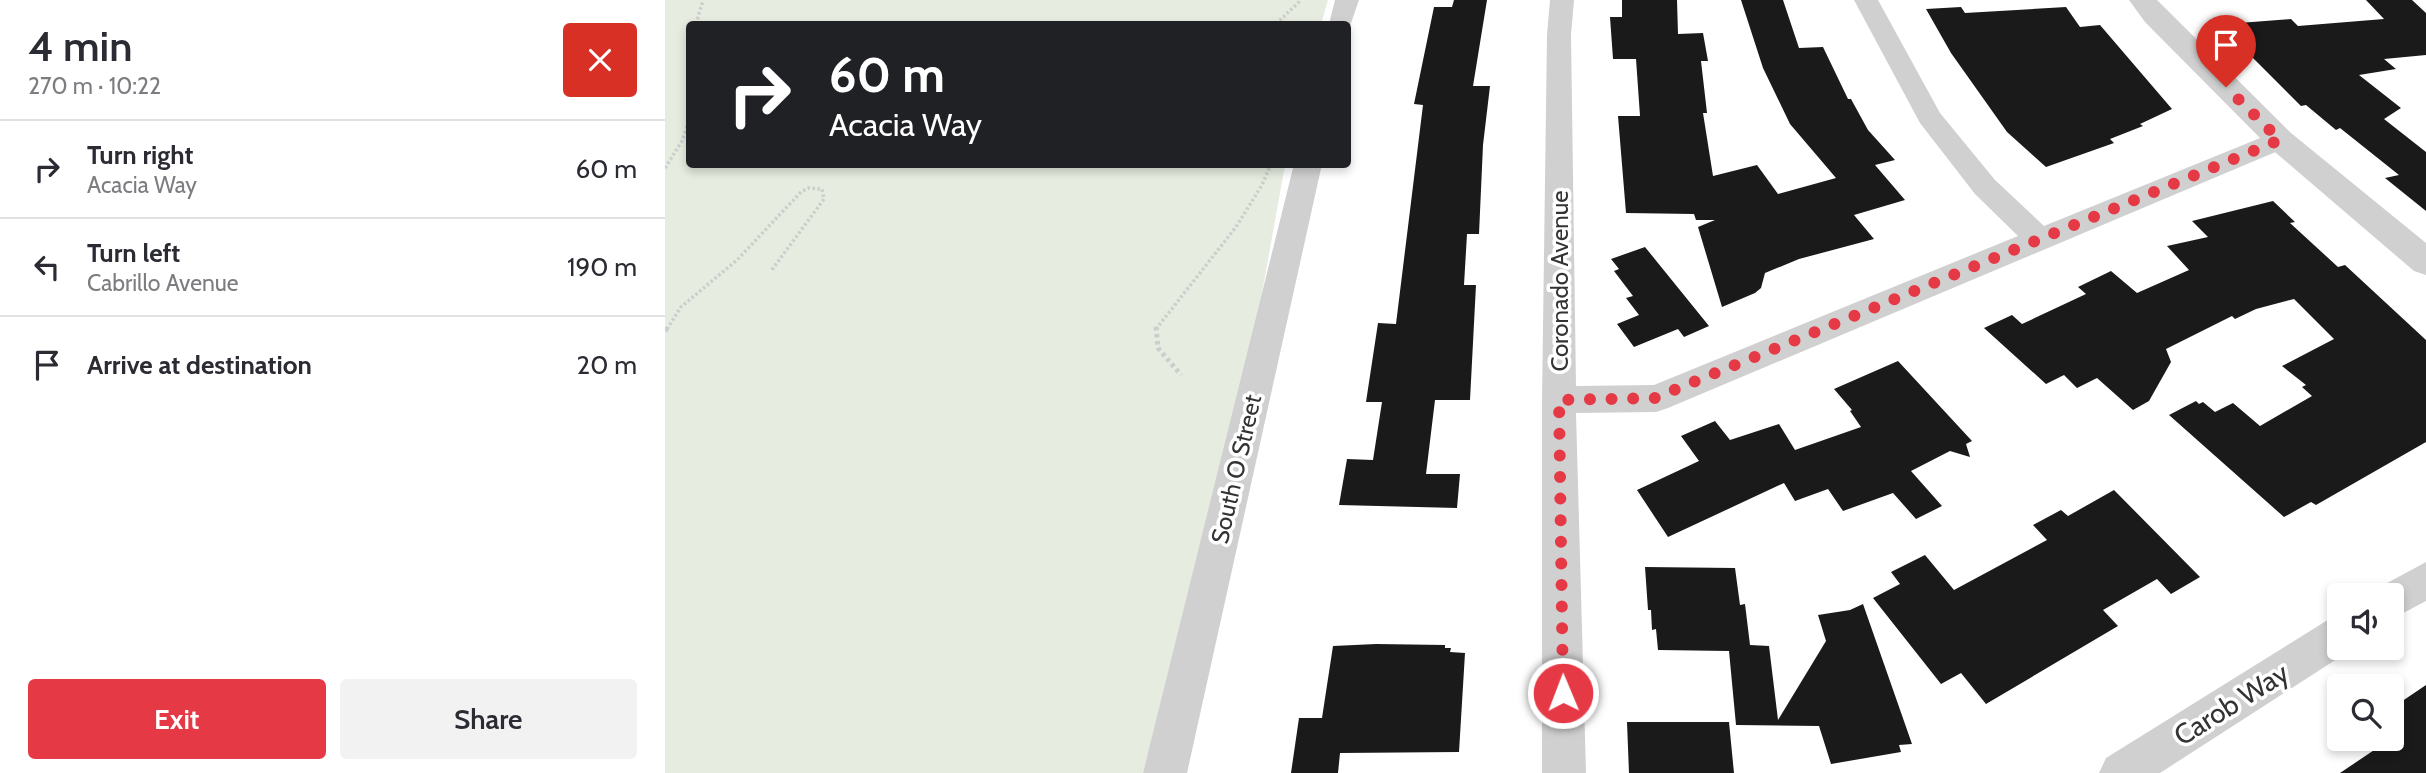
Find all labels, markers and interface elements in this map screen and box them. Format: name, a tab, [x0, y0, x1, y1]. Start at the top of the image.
pin	[2196, 15, 2256, 87]
text: 4 min	[28, 20, 132, 72]
button: close	[563, 23, 637, 97]
icon: arrive	[2207, 26, 2245, 64]
text: 60 m	[829, 45, 945, 104]
icon: right	[714, 49, 805, 140]
text: 270 m · 10:22	[28, 72, 161, 100]
text: Acacia Way	[829, 105, 982, 144]
text: Turn right	[87, 139, 193, 171]
icon: right	[28, 150, 66, 188]
text: 60 m	[575, 153, 637, 185]
text: Acacia Way	[87, 171, 197, 199]
street label: Coronado Avenue	[1545, 190, 1574, 372]
text: Turn left	[87, 237, 180, 269]
icon: left	[28, 248, 66, 286]
text: 190 m	[567, 251, 637, 283]
text: Cabrillo Avenue	[87, 269, 239, 297]
icon: arrive	[28, 346, 66, 384]
text: Arrive at destination	[87, 349, 312, 381]
text: 20 m	[577, 349, 637, 381]
street label: South O Street	[1205, 392, 1267, 546]
map controls	[2327, 583, 2404, 751]
button: sound	[2327, 583, 2404, 660]
street label: Carob Way	[2167, 655, 2295, 753]
position arrow	[1526, 656, 1600, 730]
button: search	[2327, 674, 2404, 751]
button: Exit	[28, 679, 326, 759]
button: Share	[340, 679, 637, 759]

